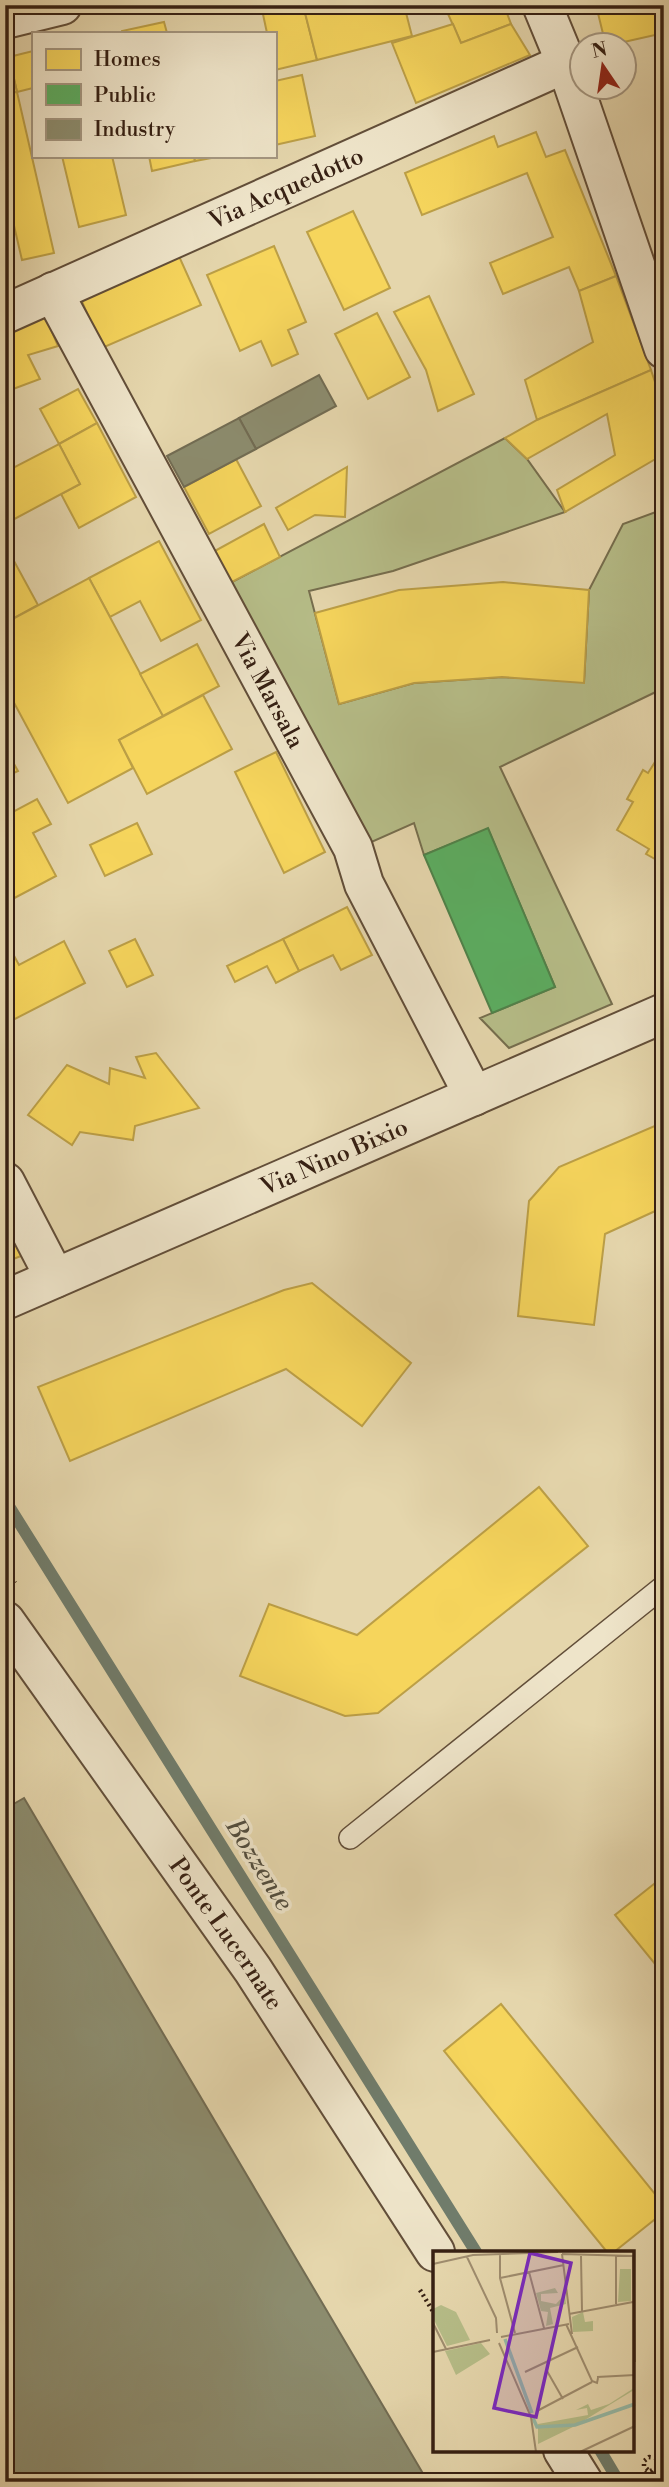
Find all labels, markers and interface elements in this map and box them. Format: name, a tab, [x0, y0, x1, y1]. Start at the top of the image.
legend	[32, 32, 276, 158]
north arrow	[568, 32, 638, 102]
text: N	[589, 37, 609, 64]
text: Homes	[94, 47, 161, 73]
text: Public	[94, 83, 156, 109]
text: Industry	[94, 117, 176, 143]
street label: Via Acquedotto	[203, 141, 369, 237]
street label: Via Marsala	[224, 627, 311, 755]
street label: Via Nino Bixio	[255, 1112, 413, 1203]
water label: Bozzente	[218, 1812, 300, 1917]
street label: Ponte Lucernate	[162, 1852, 289, 2016]
inset map	[433, 2251, 634, 2452]

